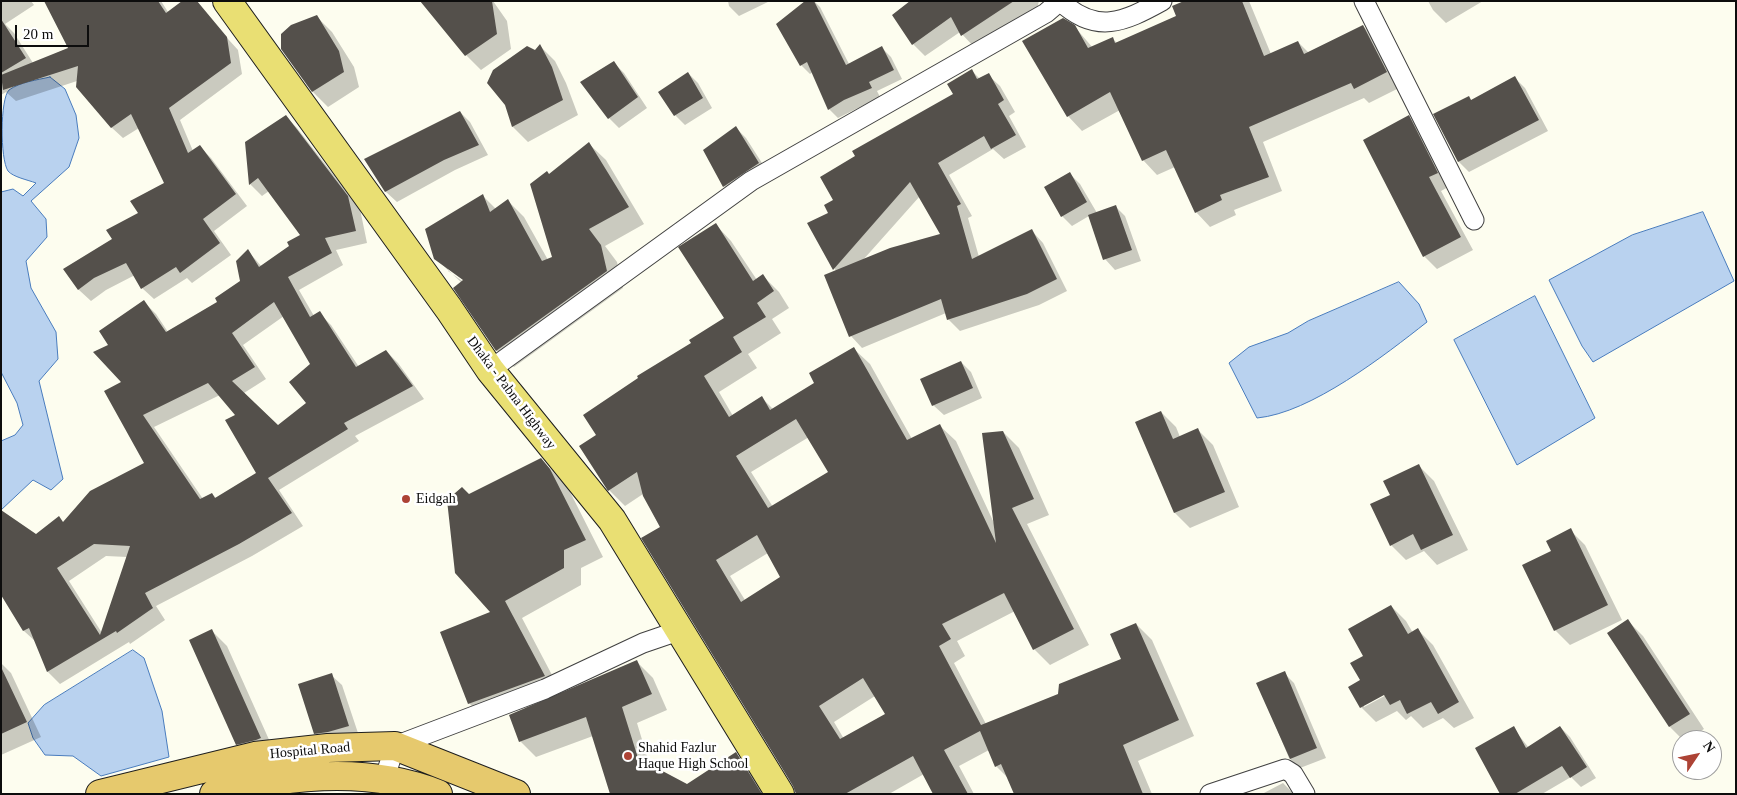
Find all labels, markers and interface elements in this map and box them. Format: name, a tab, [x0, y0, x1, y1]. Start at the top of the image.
scale bar	[18, 15, 91, 47]
text: 20 m	[23, 26, 53, 42]
street label: Dhaka - Pabna Highway	[463, 333, 559, 453]
place label: Eidgah	[416, 491, 456, 507]
marker: Eidgah	[400, 493, 412, 505]
north arrow	[1672, 730, 1722, 780]
street label: Hospital Road	[269, 739, 351, 763]
text: N	[1700, 739, 1718, 755]
place label: Shahid Fazlur Haque High School	[638, 740, 748, 772]
marker: Shahid Fazlur Haque High School	[622, 750, 634, 762]

